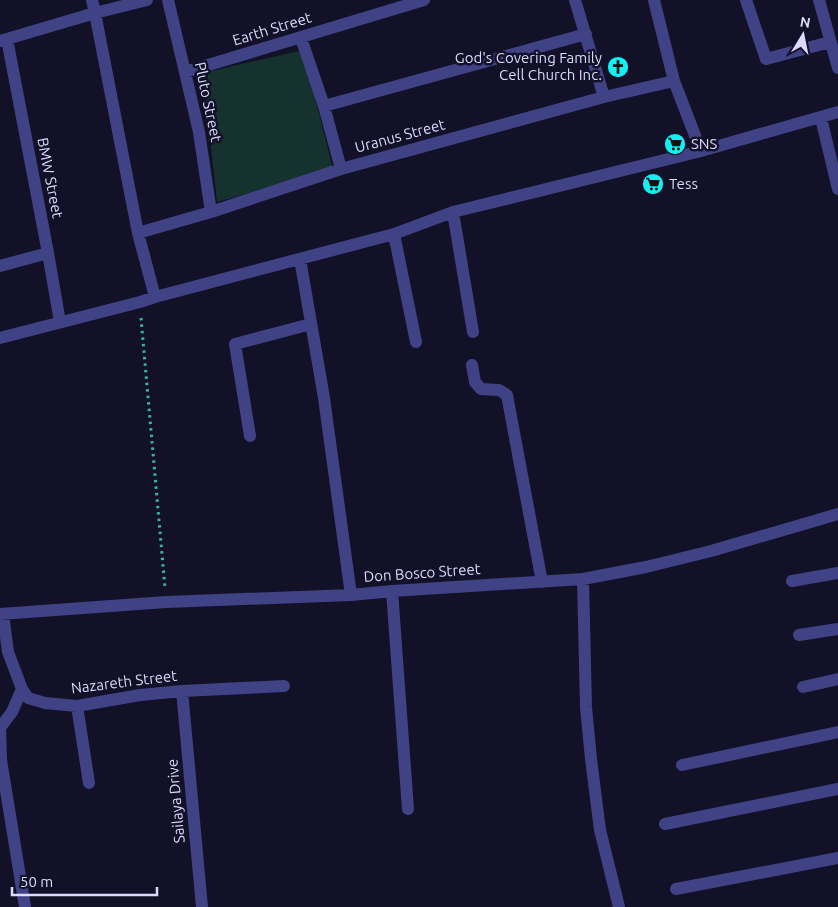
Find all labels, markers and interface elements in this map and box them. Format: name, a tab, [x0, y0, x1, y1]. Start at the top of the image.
street label: Earth Street	[230, 8, 313, 49]
north arrow	[778, 10, 828, 60]
text: N	[799, 13, 812, 31]
place label: God's Covering Family Cell Church Inc.	[455, 49, 602, 83]
church icon: God's Covering Family Cell Church Inc.	[606, 55, 630, 79]
street label: Pluto Street	[192, 60, 225, 144]
street label: Uranus Street	[353, 115, 447, 156]
supermarket icon: SNS	[663, 132, 687, 156]
place label: SNS	[691, 135, 718, 152]
street label: BMW Street	[34, 136, 67, 220]
supermarket icon: Tess	[641, 172, 665, 196]
place label: Tess	[669, 175, 698, 192]
street label: Don Bosco Street	[363, 560, 481, 585]
street label: Nazareth Street	[70, 667, 178, 696]
street label: Sailaya Drive	[163, 758, 188, 844]
scale bar	[12, 864, 158, 896]
text: 50 m	[20, 873, 53, 890]

